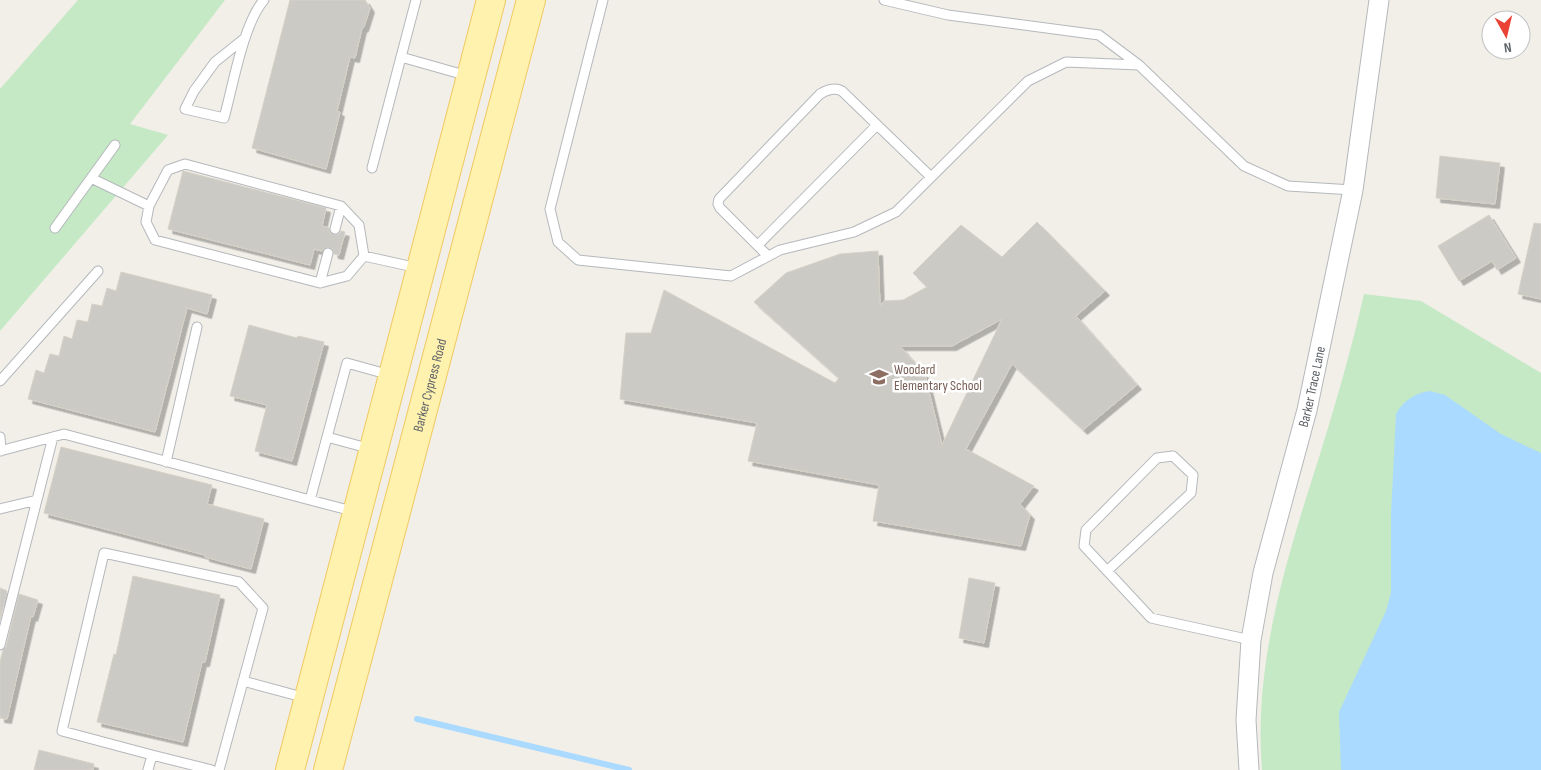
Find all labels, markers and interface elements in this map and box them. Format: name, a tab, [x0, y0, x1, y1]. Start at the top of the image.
north arrow	[1481, 10, 1531, 60]
text: N	[1503, 38, 1513, 56]
street label: Barker Cypress Road	[410, 337, 450, 434]
street label: Barker Trace Lane	[1295, 345, 1329, 429]
place label: Woodard Elementary School	[894, 361, 982, 394]
school or university icon: Woodard Elementary School	[868, 366, 890, 388]

